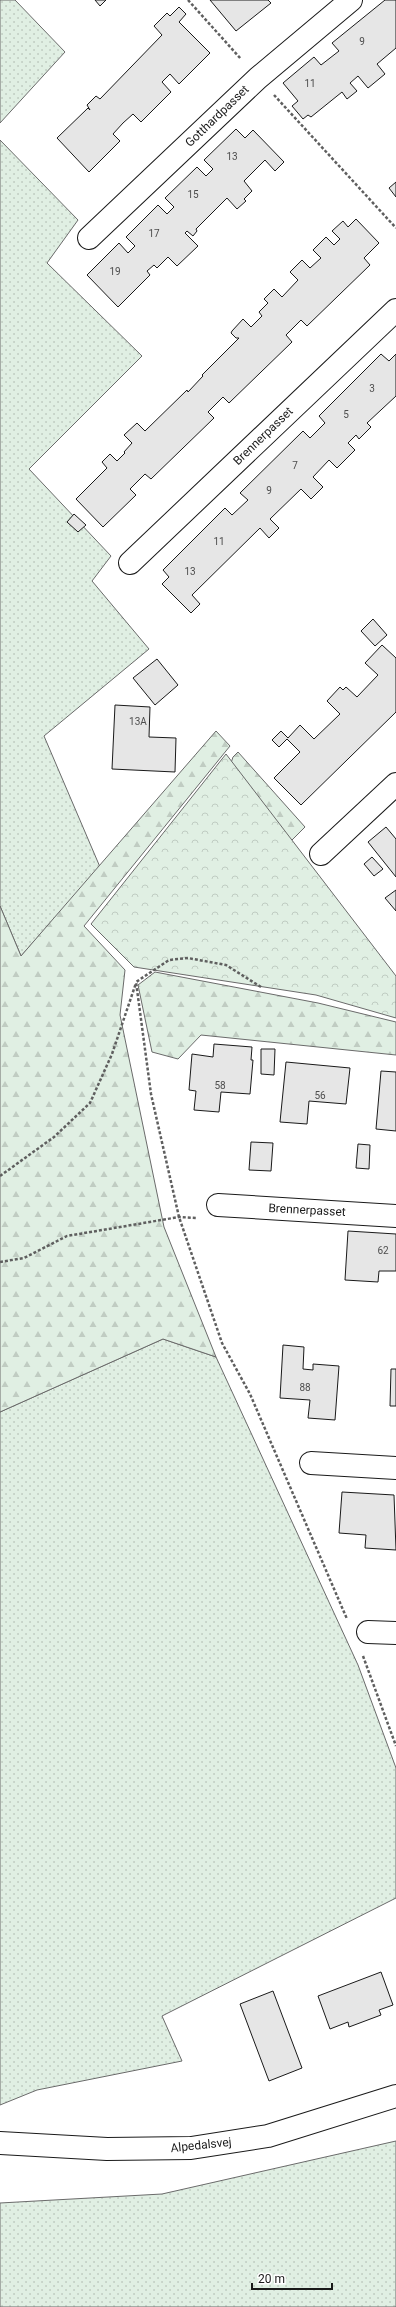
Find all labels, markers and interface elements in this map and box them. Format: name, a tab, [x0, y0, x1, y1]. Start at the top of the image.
house number: 9	[359, 36, 365, 47]
house number: 11	[304, 78, 316, 89]
street label: Gotthardpasset	[182, 82, 252, 150]
house number: 13	[226, 151, 238, 162]
house number: 15	[187, 189, 199, 200]
house number: 17	[148, 228, 160, 239]
house number: 19	[109, 266, 121, 277]
house number: 3	[369, 383, 375, 394]
street label: Brennerpasset	[230, 404, 296, 468]
house number: 5	[343, 409, 349, 420]
house number: 7	[292, 460, 298, 471]
house number: 9	[266, 485, 272, 496]
house number: 11	[213, 536, 225, 547]
house number: 13	[184, 566, 196, 577]
house number: 13A	[129, 716, 147, 727]
house number: 58	[214, 1080, 226, 1091]
house number: 56	[314, 1090, 326, 1101]
street label: Brennerpasset	[268, 1201, 346, 1219]
house number: 62	[377, 1245, 389, 1256]
house number: 88	[299, 1382, 311, 1393]
street label: Alpedalsvej	[170, 2135, 232, 2155]
scale bar	[252, 2265, 332, 2291]
text: 20 m	[258, 2272, 285, 2286]

